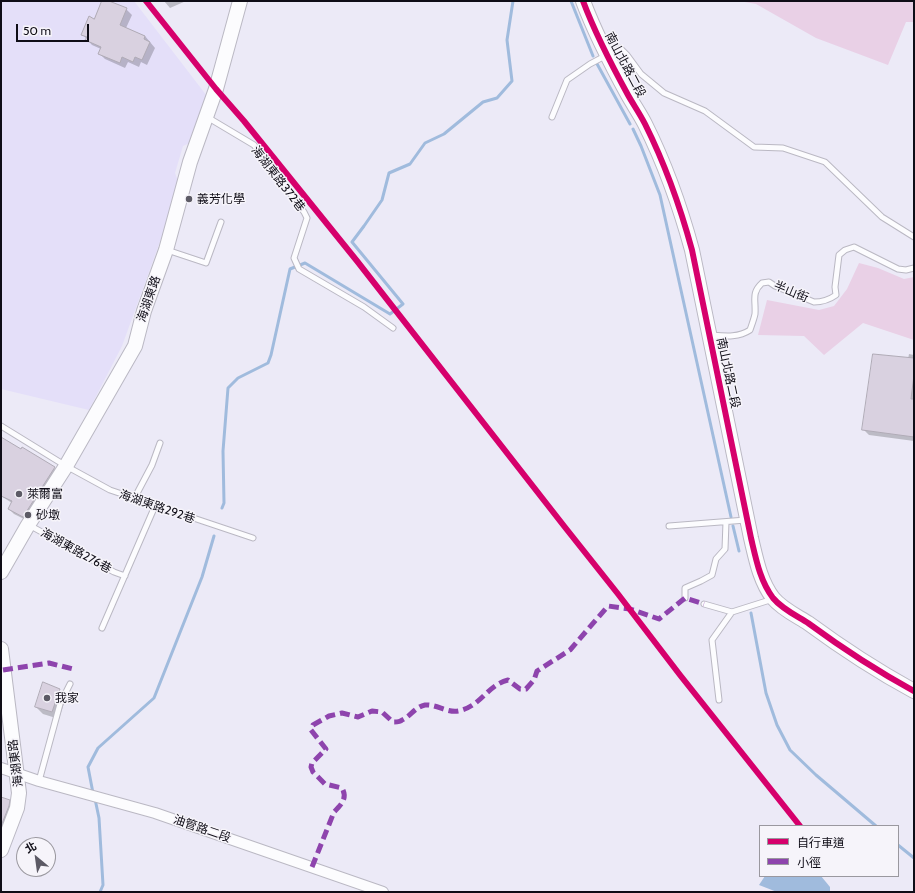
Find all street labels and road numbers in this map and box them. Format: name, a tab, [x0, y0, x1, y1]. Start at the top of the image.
street label: 南山北路二段	[602, 30, 648, 100]
street label: 海湖東路372巷	[248, 144, 308, 214]
street label: 海湖東路	[134, 274, 164, 324]
street label: 半山街	[772, 278, 810, 306]
street label: 南山北路二段	[713, 336, 743, 410]
street label: 海湖東路292巷	[117, 487, 197, 527]
street label: 海湖東路276巷	[38, 526, 114, 576]
street label: 海湖東路	[6, 738, 26, 788]
street label: 油管路二段	[171, 812, 233, 846]

